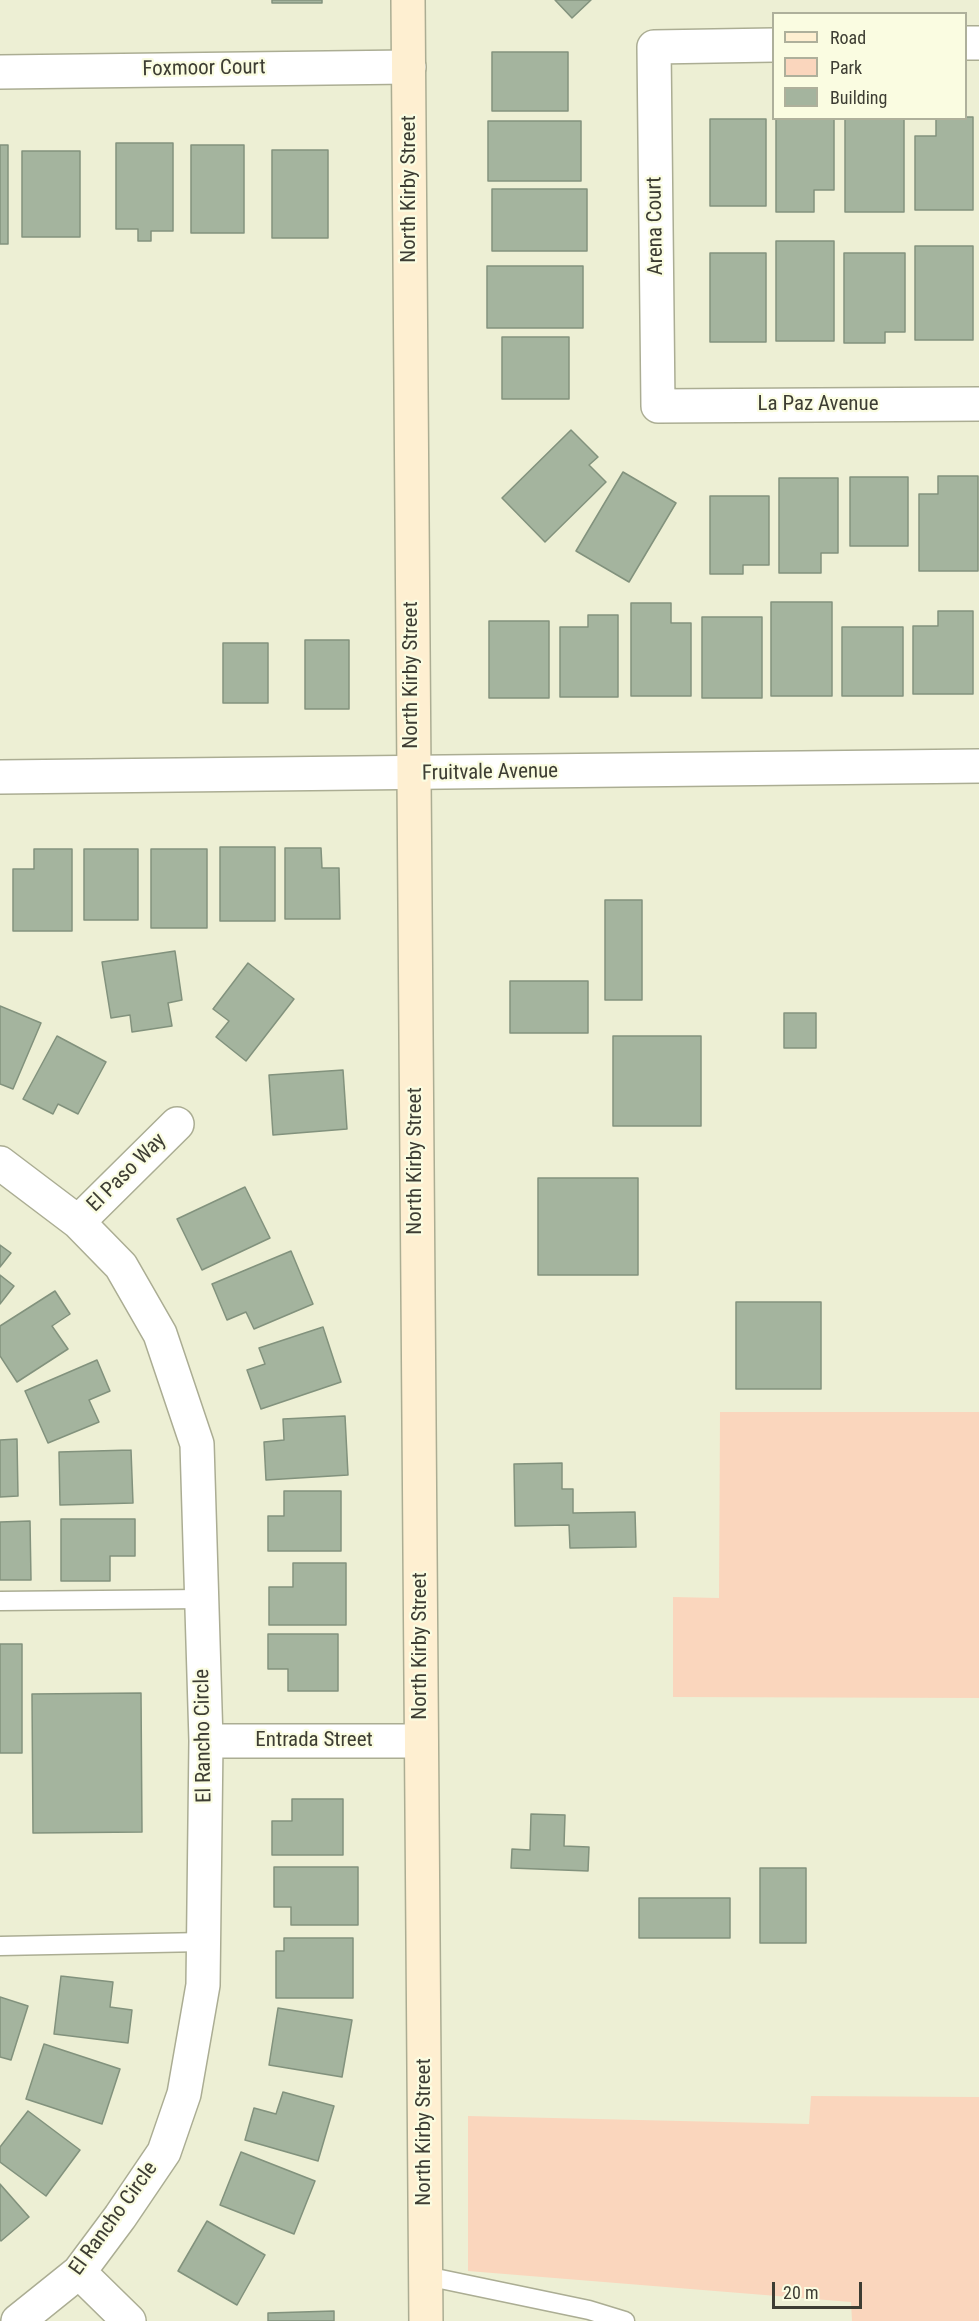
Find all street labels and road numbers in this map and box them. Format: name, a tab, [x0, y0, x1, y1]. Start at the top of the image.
street label: Foxmoor Court	[142, 55, 266, 83]
street label: North Kirby Street	[397, 115, 423, 263]
street label: Arena Court	[643, 176, 669, 276]
street label: La Paz Avenue	[758, 392, 878, 418]
street label: North Kirby Street	[399, 601, 425, 749]
street label: Fruitvale Avenue	[422, 759, 558, 787]
street label: North Kirby Street	[403, 1087, 429, 1235]
street label: El Paso Way	[82, 1128, 172, 1218]
street label: North Kirby Street	[408, 1572, 434, 1720]
street label: El Rancho Circle	[190, 1669, 218, 1803]
street label: Entrada Street	[255, 1728, 373, 1754]
street label: North Kirby Street	[412, 2058, 438, 2206]
street label: El Rancho Circle	[64, 2157, 164, 2281]

